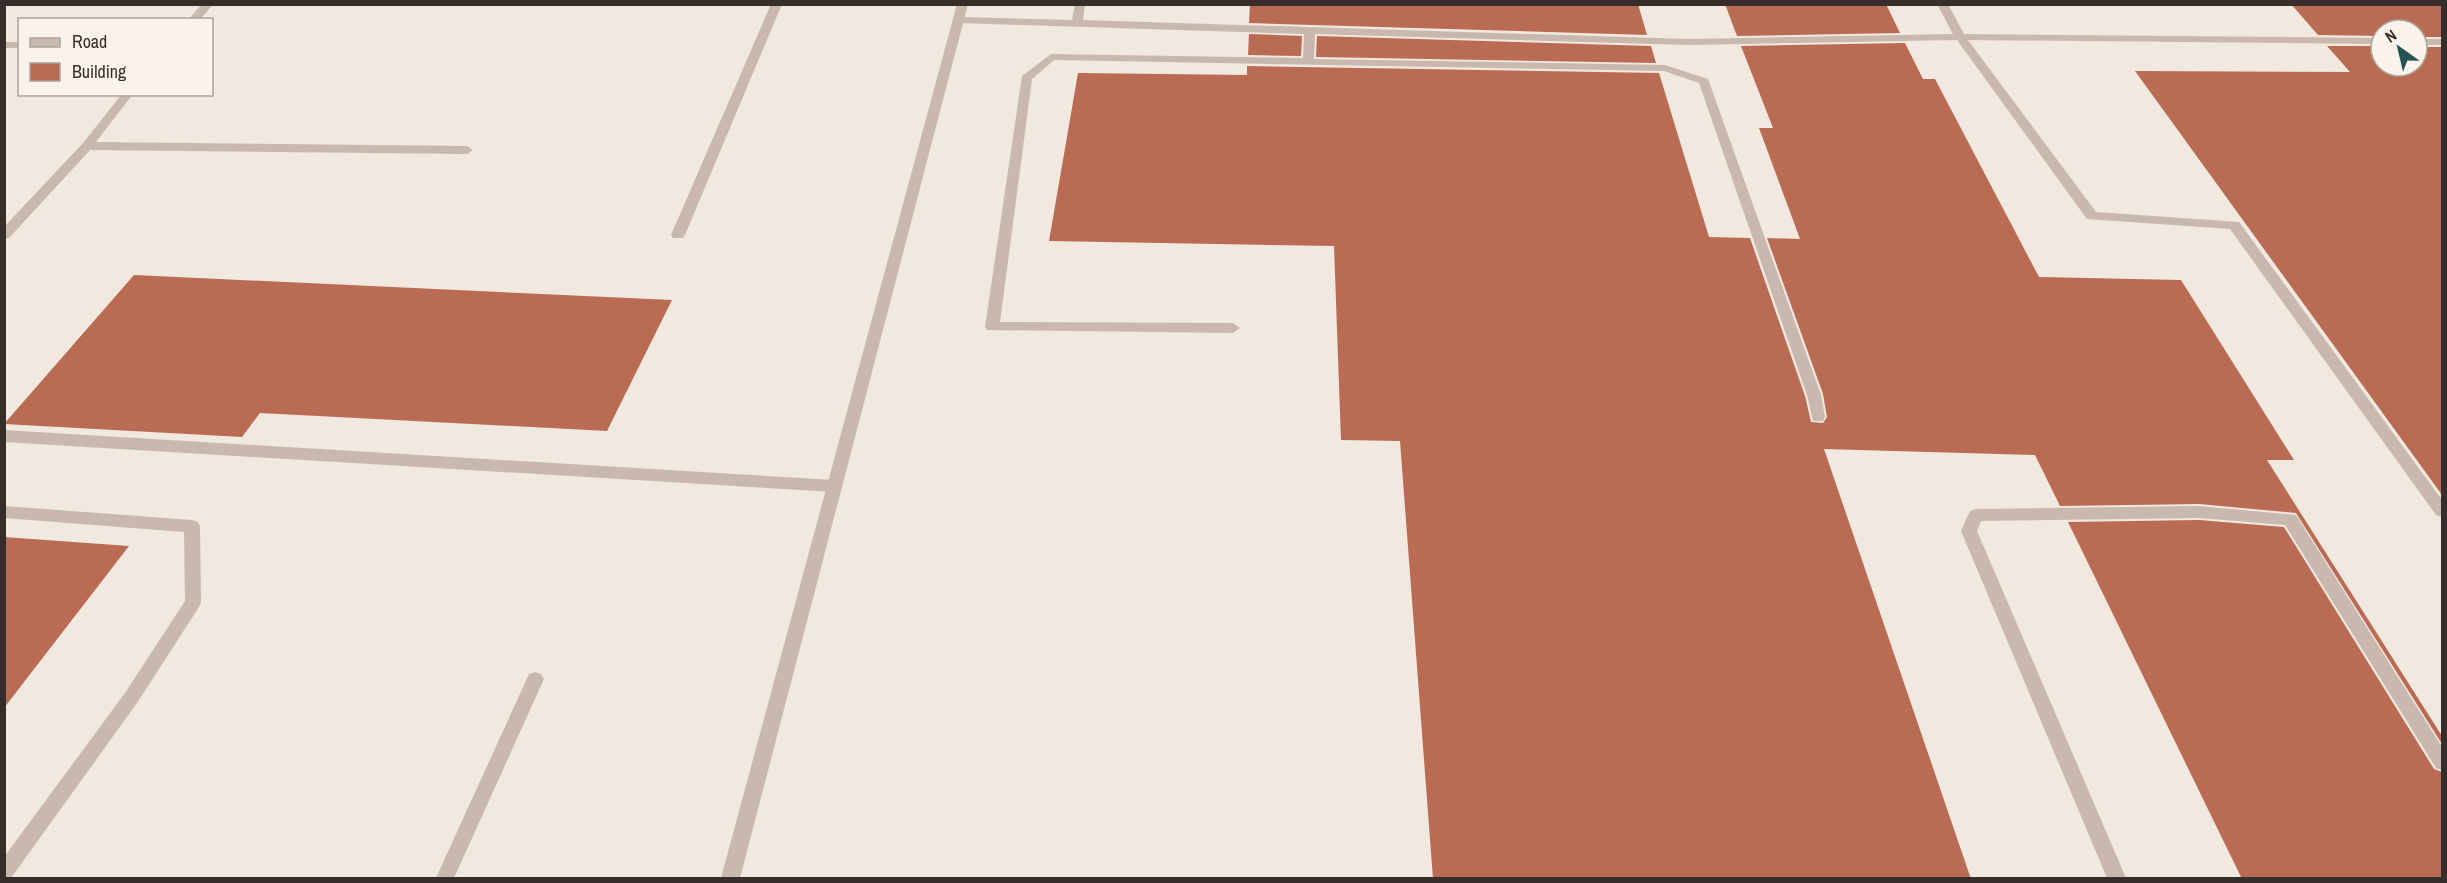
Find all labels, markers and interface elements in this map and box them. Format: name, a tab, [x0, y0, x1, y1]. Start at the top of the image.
legend	[18, 18, 213, 96]
north arrow	[2369, 18, 2429, 78]
text: N	[2381, 24, 2401, 47]
text: Road	[72, 29, 107, 54]
text: Building	[72, 59, 127, 84]

